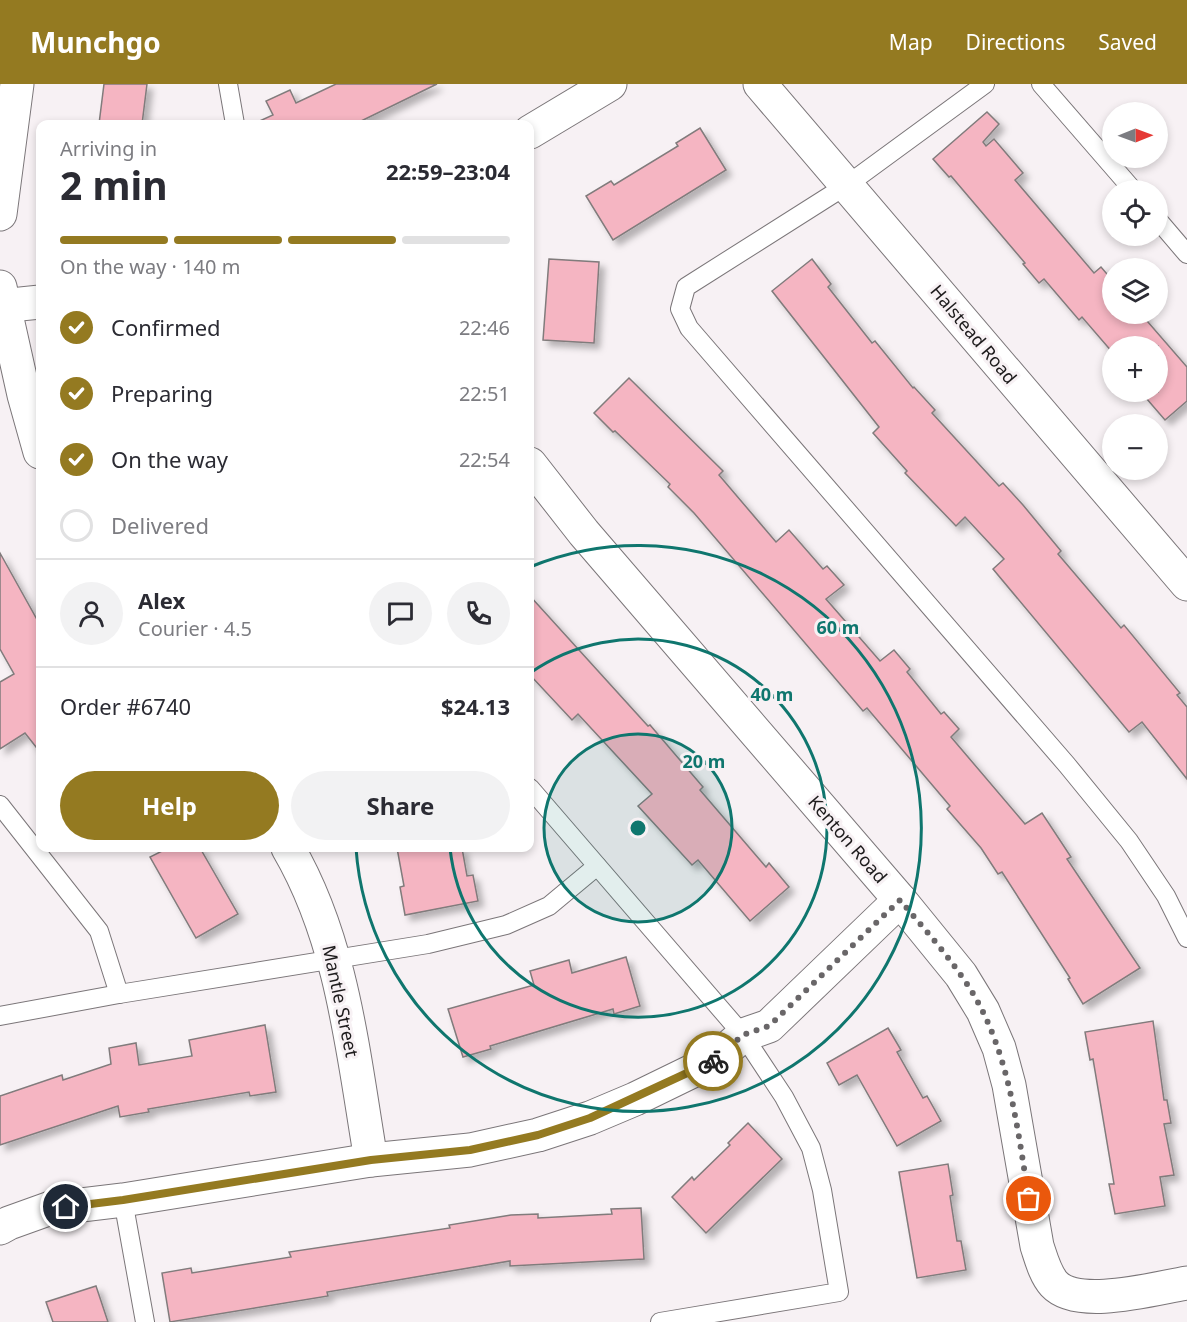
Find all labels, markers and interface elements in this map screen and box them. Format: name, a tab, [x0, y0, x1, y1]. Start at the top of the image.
text: Munchgo	[30, 23, 161, 61]
text: Map	[889, 28, 933, 56]
text: Directions	[966, 28, 1065, 56]
text: Saved	[1098, 28, 1157, 56]
north arrow	[1102, 102, 1168, 168]
map controls	[1102, 102, 1168, 480]
text: Arriving in	[60, 135, 157, 162]
text: 22:59–23:04	[386, 156, 510, 186]
text: 2 min	[60, 158, 167, 211]
button: locate	[1102, 180, 1168, 246]
text: On the way · 140 m	[60, 253, 240, 280]
button: layers	[1102, 258, 1168, 324]
street label: Halstead Road	[925, 279, 1023, 389]
icon: check	[60, 311, 93, 344]
text: Confirmed	[111, 312, 221, 342]
text: 22:46	[459, 314, 510, 341]
button: +	[1102, 336, 1168, 402]
icon: check	[60, 377, 93, 410]
text: Preparing	[111, 378, 213, 408]
text: 22:51	[459, 380, 510, 407]
button: −	[1102, 414, 1168, 480]
icon: check	[60, 443, 93, 476]
text: On the way	[111, 444, 228, 474]
text: 22:54	[459, 446, 510, 473]
text: Delivered	[111, 510, 209, 540]
button: person	[60, 582, 123, 645]
button: chat	[369, 582, 432, 645]
button: phone	[447, 582, 510, 645]
text: Alex	[138, 585, 185, 615]
text: Courier · 4.5	[138, 615, 252, 642]
text: 60 m	[817, 615, 859, 639]
text: 40 m	[751, 682, 793, 706]
text: Order #6740	[60, 691, 191, 721]
text: $24.13	[441, 691, 510, 721]
text: 20 m	[683, 749, 725, 773]
button: Help	[60, 771, 279, 840]
button: Share	[291, 771, 510, 840]
street label: Kenton Road	[803, 790, 893, 888]
centre of rings	[628, 818, 648, 838]
street label: Mantle Street	[317, 943, 365, 1060]
courier	[683, 1031, 743, 1091]
icon: bike	[697, 1045, 730, 1078]
pin	[1003, 1173, 1054, 1224]
pin	[40, 1181, 91, 1232]
icon: bag	[1012, 1182, 1045, 1215]
icon: home	[49, 1190, 82, 1223]

